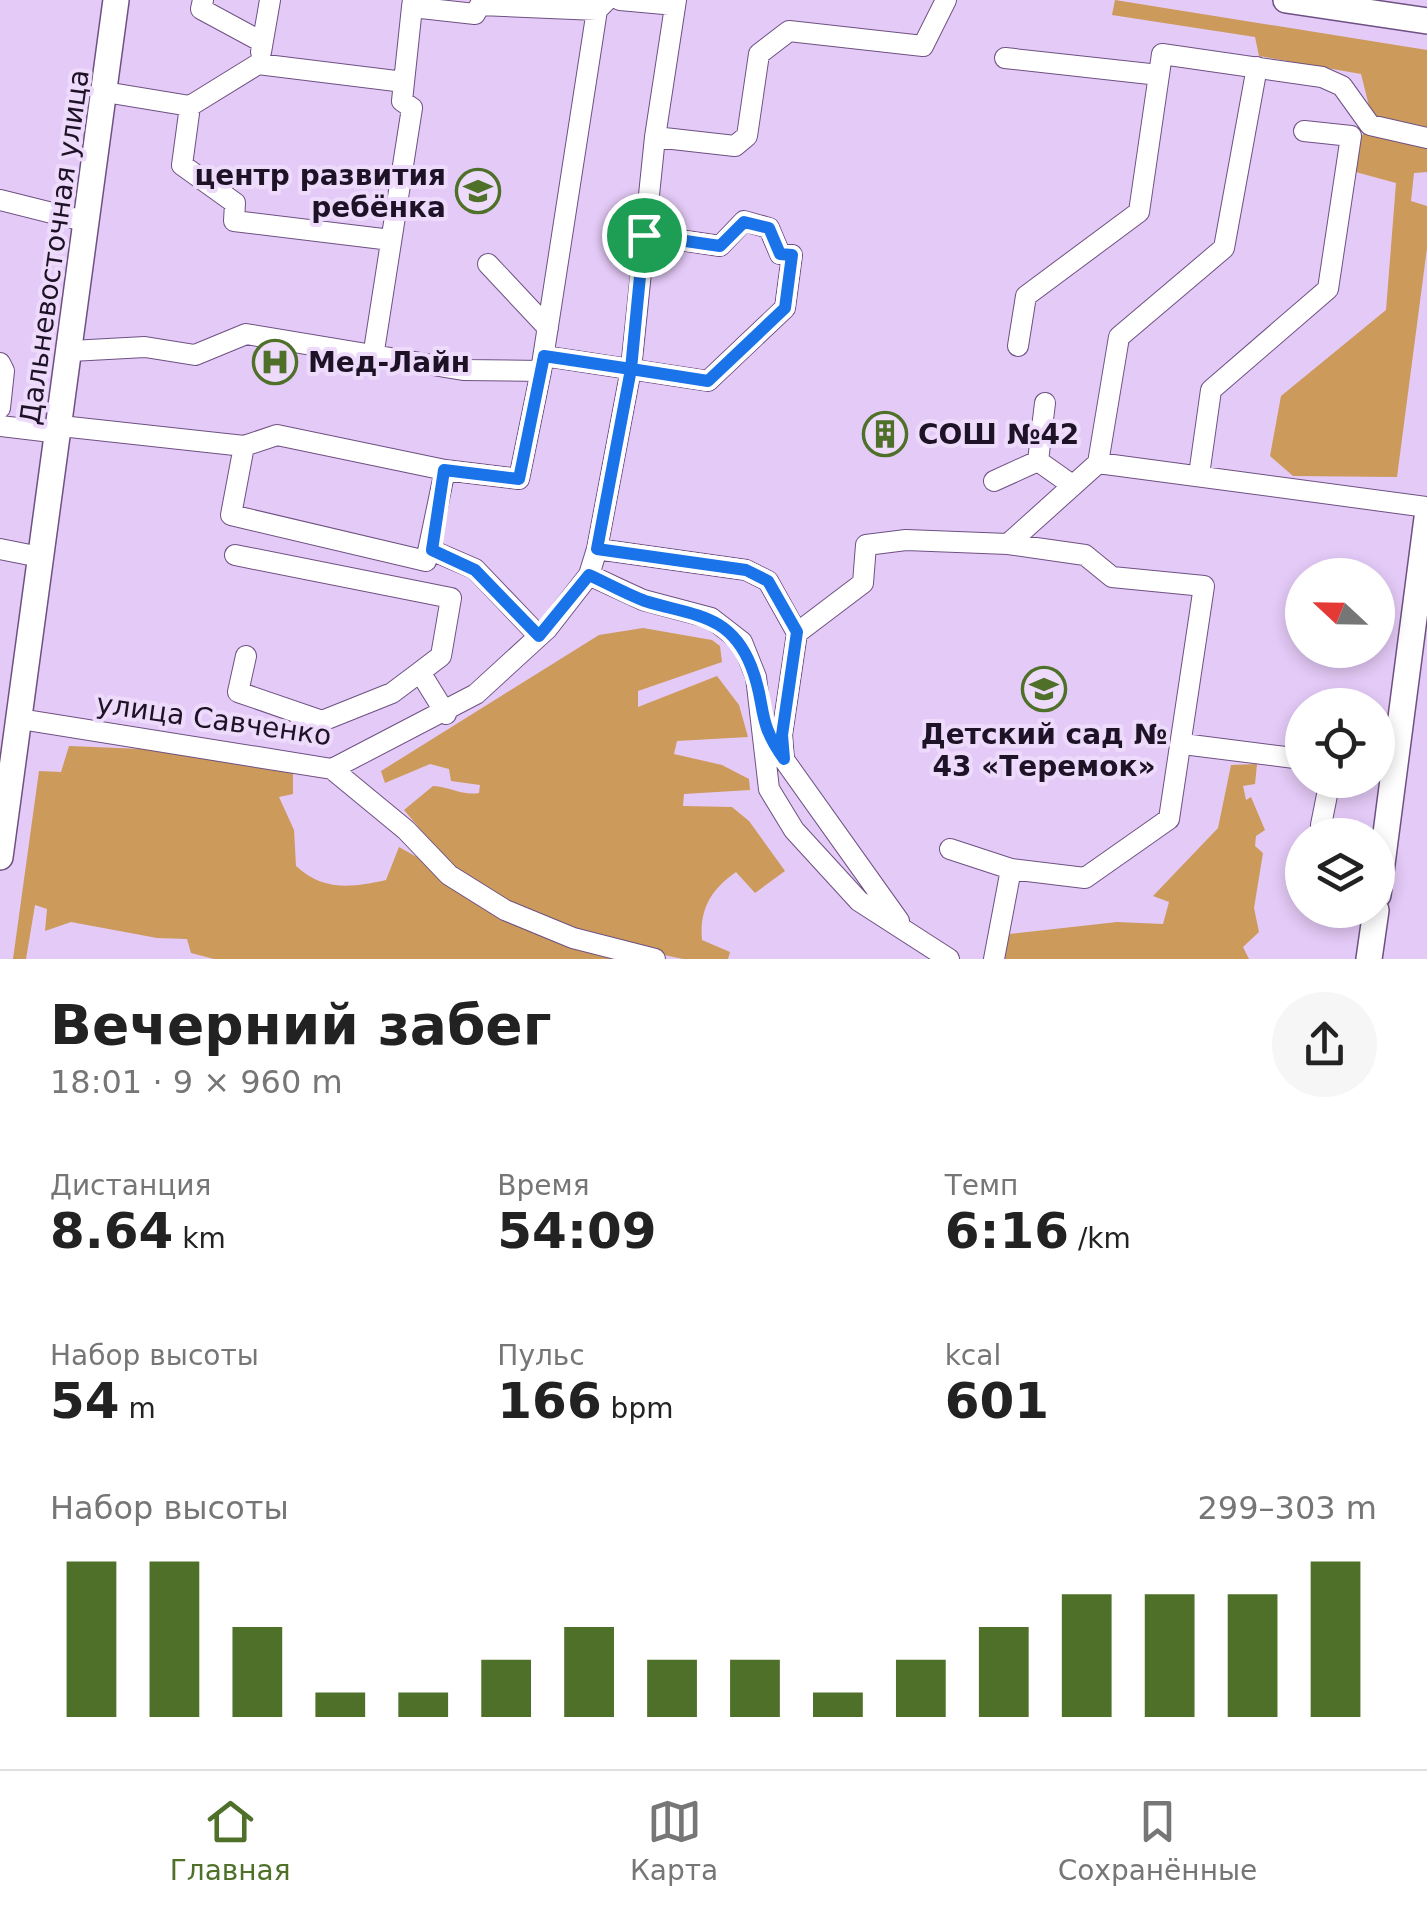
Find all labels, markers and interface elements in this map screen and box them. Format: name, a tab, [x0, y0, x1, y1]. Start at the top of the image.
street label: Дальневосточная улица	[13, 67, 96, 427]
place label: центр развития ребёнка	[195, 159, 446, 224]
school or university icon: центр развития ребёнка	[455, 168, 501, 214]
pin	[602, 193, 687, 278]
icon: arrive	[617, 208, 672, 263]
hospital icon: Мед-Лайн	[252, 339, 298, 385]
place label: Мед-Лайн	[308, 346, 470, 379]
building icon: СОШ №42	[862, 411, 908, 457]
place label: СОШ №42	[918, 418, 1079, 451]
north arrow	[1285, 558, 1395, 668]
map controls	[1285, 558, 1395, 928]
school or university icon: Детский сад № 43 «Теремок»	[1021, 666, 1067, 712]
street label: улица Савченко	[94, 687, 334, 752]
button: locate	[1285, 688, 1395, 798]
place label: Детский сад № 43 «Теремок»	[921, 718, 1167, 783]
button: layers	[1285, 818, 1395, 928]
button: share	[1272, 992, 1377, 1097]
text: Вечерний забег	[50, 993, 551, 1057]
text: 18:01 · 9 × 960 m	[50, 1063, 343, 1101]
text: Дистанция	[50, 1169, 211, 1202]
text: Время	[497, 1169, 590, 1202]
text: Темп	[945, 1169, 1018, 1202]
text: 8.64	[50, 1202, 173, 1260]
text: 54:09	[497, 1202, 656, 1260]
text: 6:16	[945, 1202, 1069, 1260]
text: km	[173, 1222, 226, 1255]
text: /km	[1069, 1222, 1131, 1255]
text: Набор высоты	[50, 1339, 259, 1372]
text: Пульс	[497, 1339, 585, 1372]
text: kcal	[945, 1339, 1001, 1372]
text: 54	[50, 1372, 120, 1430]
text: 166	[497, 1372, 602, 1430]
text: 601	[945, 1372, 1049, 1430]
text: m	[120, 1392, 156, 1425]
text: bpm	[602, 1392, 673, 1425]
text: Набор высоты	[50, 1489, 289, 1527]
text: 299–303 m	[1198, 1489, 1377, 1527]
tab: Главная	[170, 1794, 291, 1887]
tab: Карта	[630, 1794, 718, 1887]
tab: Сохранённые	[1058, 1794, 1257, 1887]

